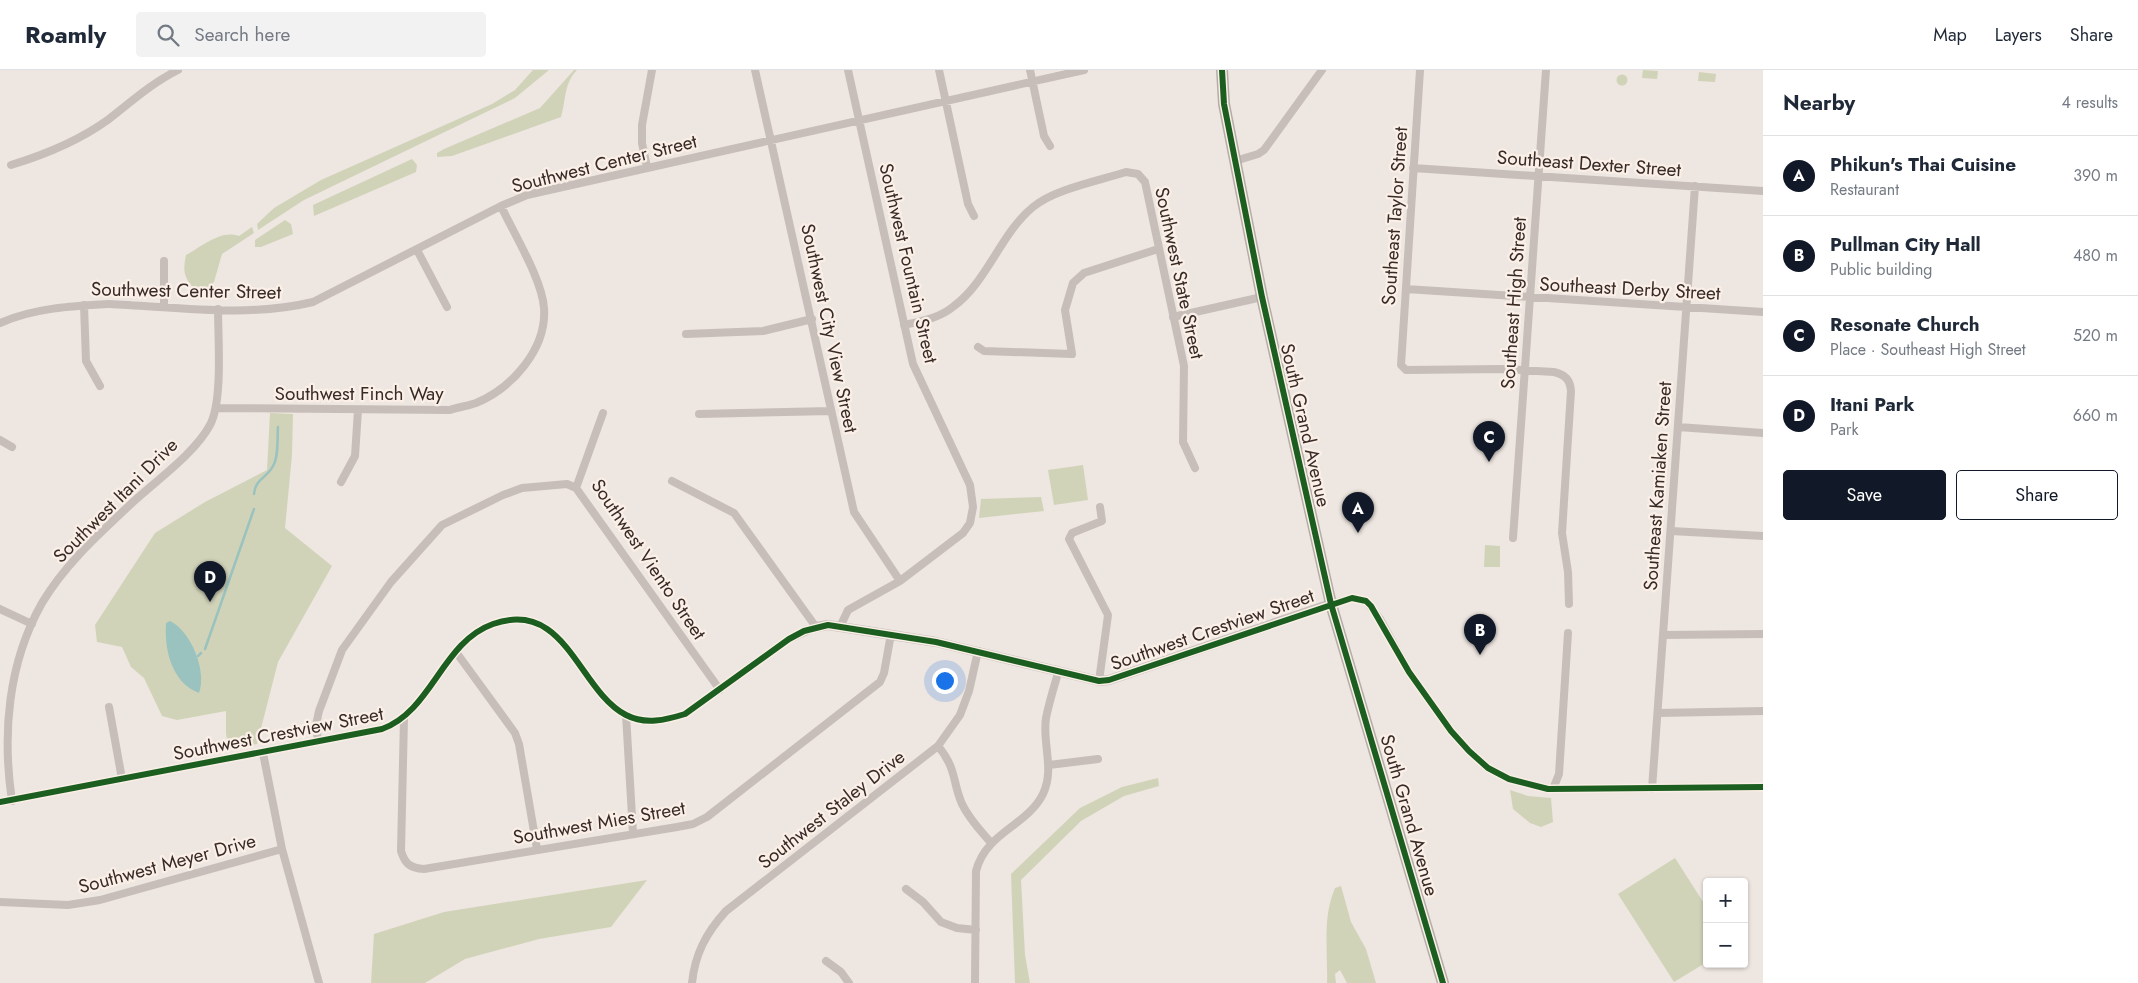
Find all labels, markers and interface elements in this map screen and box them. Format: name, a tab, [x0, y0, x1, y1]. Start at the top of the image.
search box	[136, 12, 486, 57]
text: Roamly	[25, 17, 106, 52]
icon: search	[154, 21, 182, 49]
text: Search here	[194, 21, 290, 48]
text: Map	[1933, 22, 1967, 48]
text: Layers	[1995, 22, 2042, 48]
text: Share	[2070, 22, 2113, 48]
text: Nearby	[1783, 88, 1855, 118]
text: 4 results	[2062, 91, 2118, 114]
street label: Southeast Taylor Street	[1375, 125, 1414, 306]
street label: Southwest Center Street	[509, 127, 700, 200]
street label: Southeast Dexter Street	[1496, 144, 1682, 183]
text: Phikun's Thai Cuisine	[1830, 151, 2016, 178]
street label: Southwest Fountain Street	[872, 160, 945, 366]
text: A	[1793, 164, 1805, 187]
text: 390 m	[2073, 164, 2118, 187]
text: Restaurant	[1830, 178, 1899, 201]
street label: Southwest State Street	[1148, 185, 1211, 362]
street label: Southeast High Street	[1494, 216, 1533, 390]
street label: Southwest City View Street	[794, 221, 865, 436]
text: Pullman City Hall	[1830, 231, 1981, 258]
text: B	[1794, 244, 1804, 267]
text: 480 m	[2073, 244, 2118, 267]
text: Public building	[1830, 258, 1932, 281]
street label: Southeast Derby Street	[1539, 270, 1722, 307]
street label: Southwest Center Street	[91, 275, 282, 306]
text: Resonate Church	[1830, 311, 1980, 338]
text: C	[1793, 324, 1805, 347]
text: 520 m	[2073, 324, 2118, 347]
text: Place · Southeast High Street	[1830, 338, 2026, 361]
street label: South Grand Avenue	[1274, 341, 1338, 510]
street label: Southwest Finch Way	[274, 380, 444, 407]
street label: Southeast Kamiaken Street	[1637, 380, 1678, 592]
text: Itani Park	[1830, 391, 1915, 418]
text: D	[1793, 404, 1805, 427]
text: 660 m	[2073, 404, 2118, 427]
text: Park	[1830, 418, 1859, 441]
pin: C	[1473, 421, 1505, 462]
street label: Southwest Itani Drive	[47, 432, 184, 569]
button: Save	[1783, 470, 1946, 520]
button: Share	[1956, 470, 2118, 520]
street label: Southwest Viento Street	[585, 473, 713, 645]
pin: A	[1342, 492, 1374, 533]
pin: D	[194, 561, 226, 602]
street label: Southwest Crestview Street	[1107, 582, 1318, 677]
pin: B	[1464, 614, 1496, 655]
your location	[932, 668, 958, 694]
street label: Southwest Crestview Street	[171, 700, 386, 767]
street label: South Grand Avenue	[1374, 731, 1446, 899]
street label: Southwest Staley Drive	[752, 743, 911, 875]
street label: Southwest Mies Street	[511, 794, 688, 851]
street label: Southwest Meyer Drive	[75, 827, 259, 900]
map controls	[1703, 878, 1748, 968]
button: +	[1703, 878, 1748, 923]
button: −	[1703, 923, 1748, 968]

